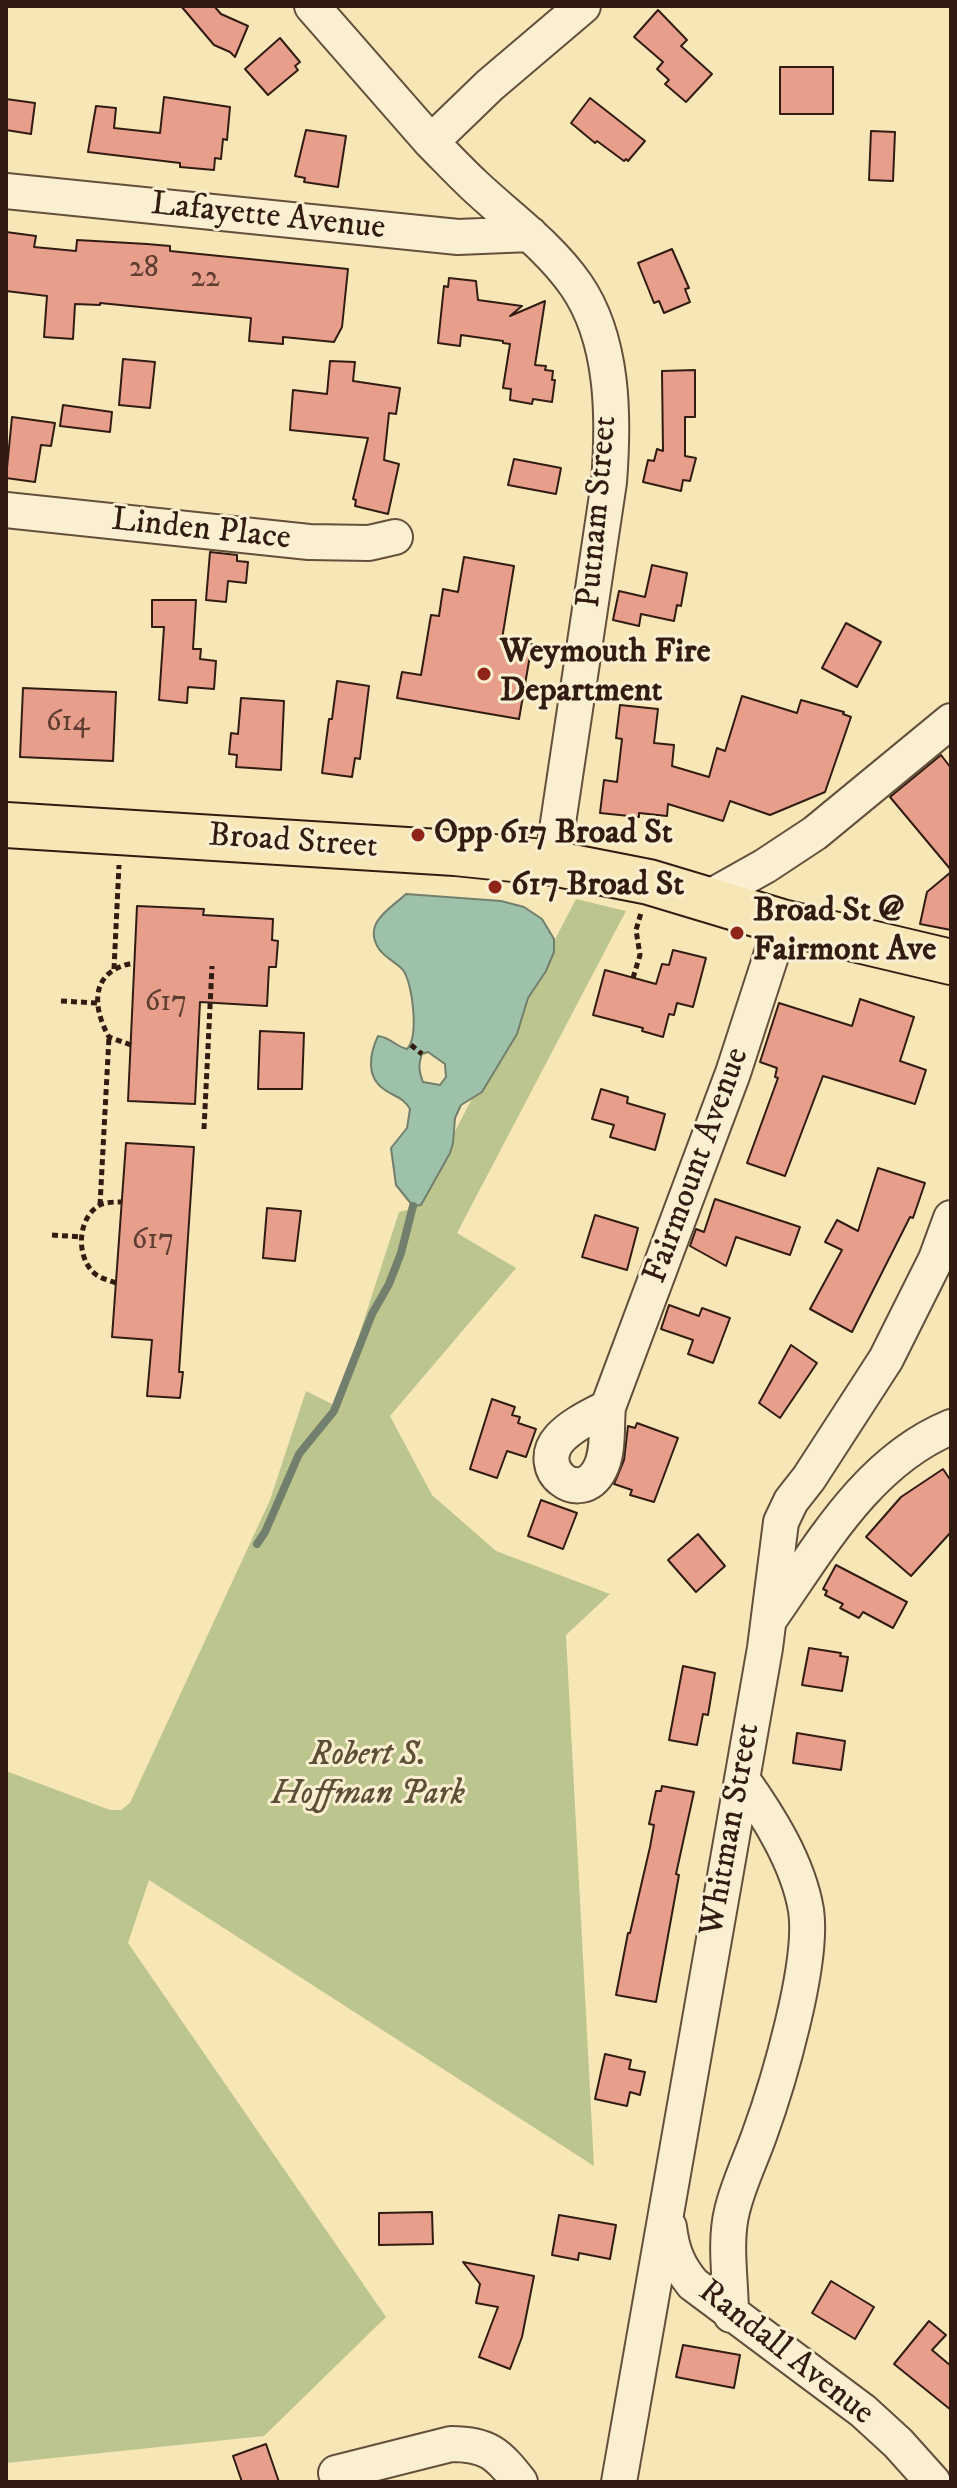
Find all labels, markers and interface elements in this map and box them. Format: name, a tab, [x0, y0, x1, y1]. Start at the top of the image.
street label: Lafayette Avenue	[149, 185, 387, 251]
house number: 28	[129, 252, 159, 288]
house number: 22	[190, 262, 220, 298]
street label: Putnam Street	[570, 414, 628, 610]
street label: Linden Place	[109, 501, 293, 561]
place label: Weymouth Fire Department	[500, 634, 710, 714]
marker: Weymouth Fire Department	[475, 665, 493, 683]
house number: 614	[46, 706, 90, 742]
place label: Opp 617 Broad St	[434, 815, 673, 855]
street label: Broad Street	[207, 817, 379, 869]
marker: Opp 617 Broad St	[409, 826, 427, 844]
place label: 617 Broad St	[511, 867, 684, 907]
marker: 617 Broad St	[486, 878, 504, 896]
place label: Broad St @ Fairmont Ave	[753, 893, 936, 972]
marker: Broad St @ Fairmont Ave	[728, 924, 746, 942]
house number: 617	[145, 986, 187, 1022]
street label: Fairmount Avenue	[636, 1043, 760, 1289]
house number: 617	[132, 1224, 174, 1260]
street label: Whitman Street	[693, 1721, 771, 1939]
park label: Robert S. Hoffman Park	[271, 1737, 465, 1816]
street label: Randall Avenue	[689, 2273, 881, 2435]

